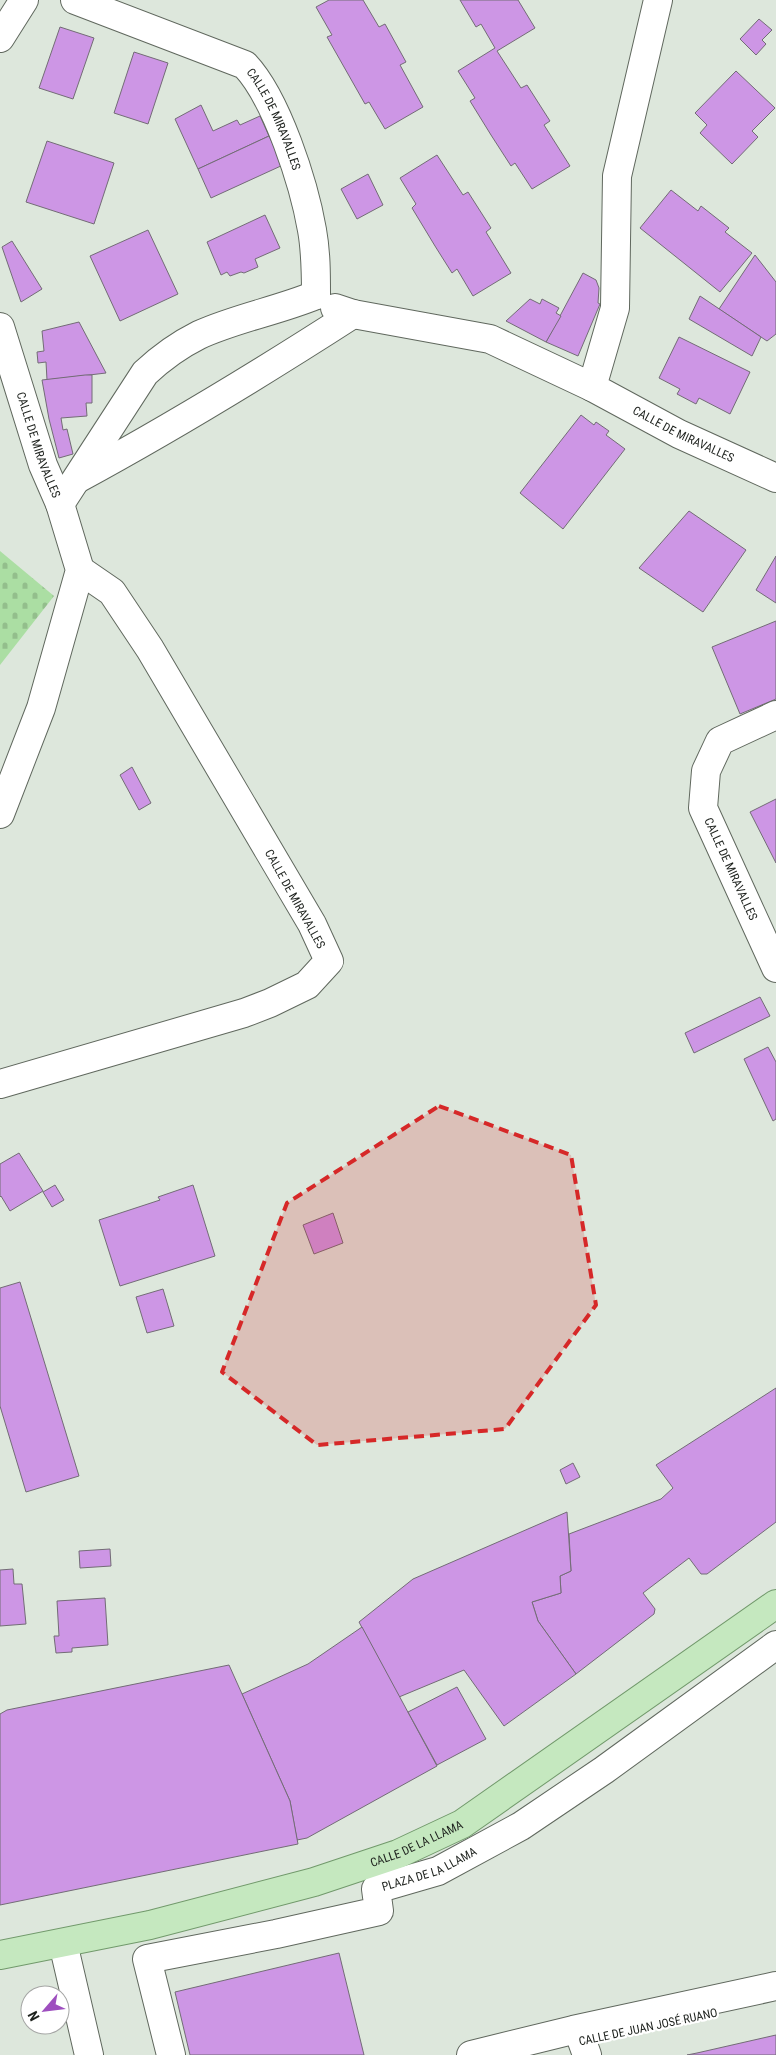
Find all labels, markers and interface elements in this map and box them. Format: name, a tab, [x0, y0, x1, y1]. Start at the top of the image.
street label: CALLE DE MIRAVALLES	[244, 65, 303, 172]
street label: CALLE DE MIRAVALLES	[14, 390, 63, 500]
street label: CALLE DE MIRAVALLES	[630, 403, 736, 465]
street label: CALLE DE MIRAVALLES	[701, 815, 760, 922]
street label: CALLE DE MIRAVALLES	[262, 847, 328, 951]
street label: CALLE DE LA LLAMA	[368, 1818, 465, 1870]
street label: PLAZA DE LA LLAMA	[380, 1844, 479, 1894]
north arrow	[20, 1985, 70, 2035]
street label: CALLE DE JUAN JOSÉ RUANO	[577, 2004, 719, 2049]
text: N	[24, 2009, 43, 2024]

